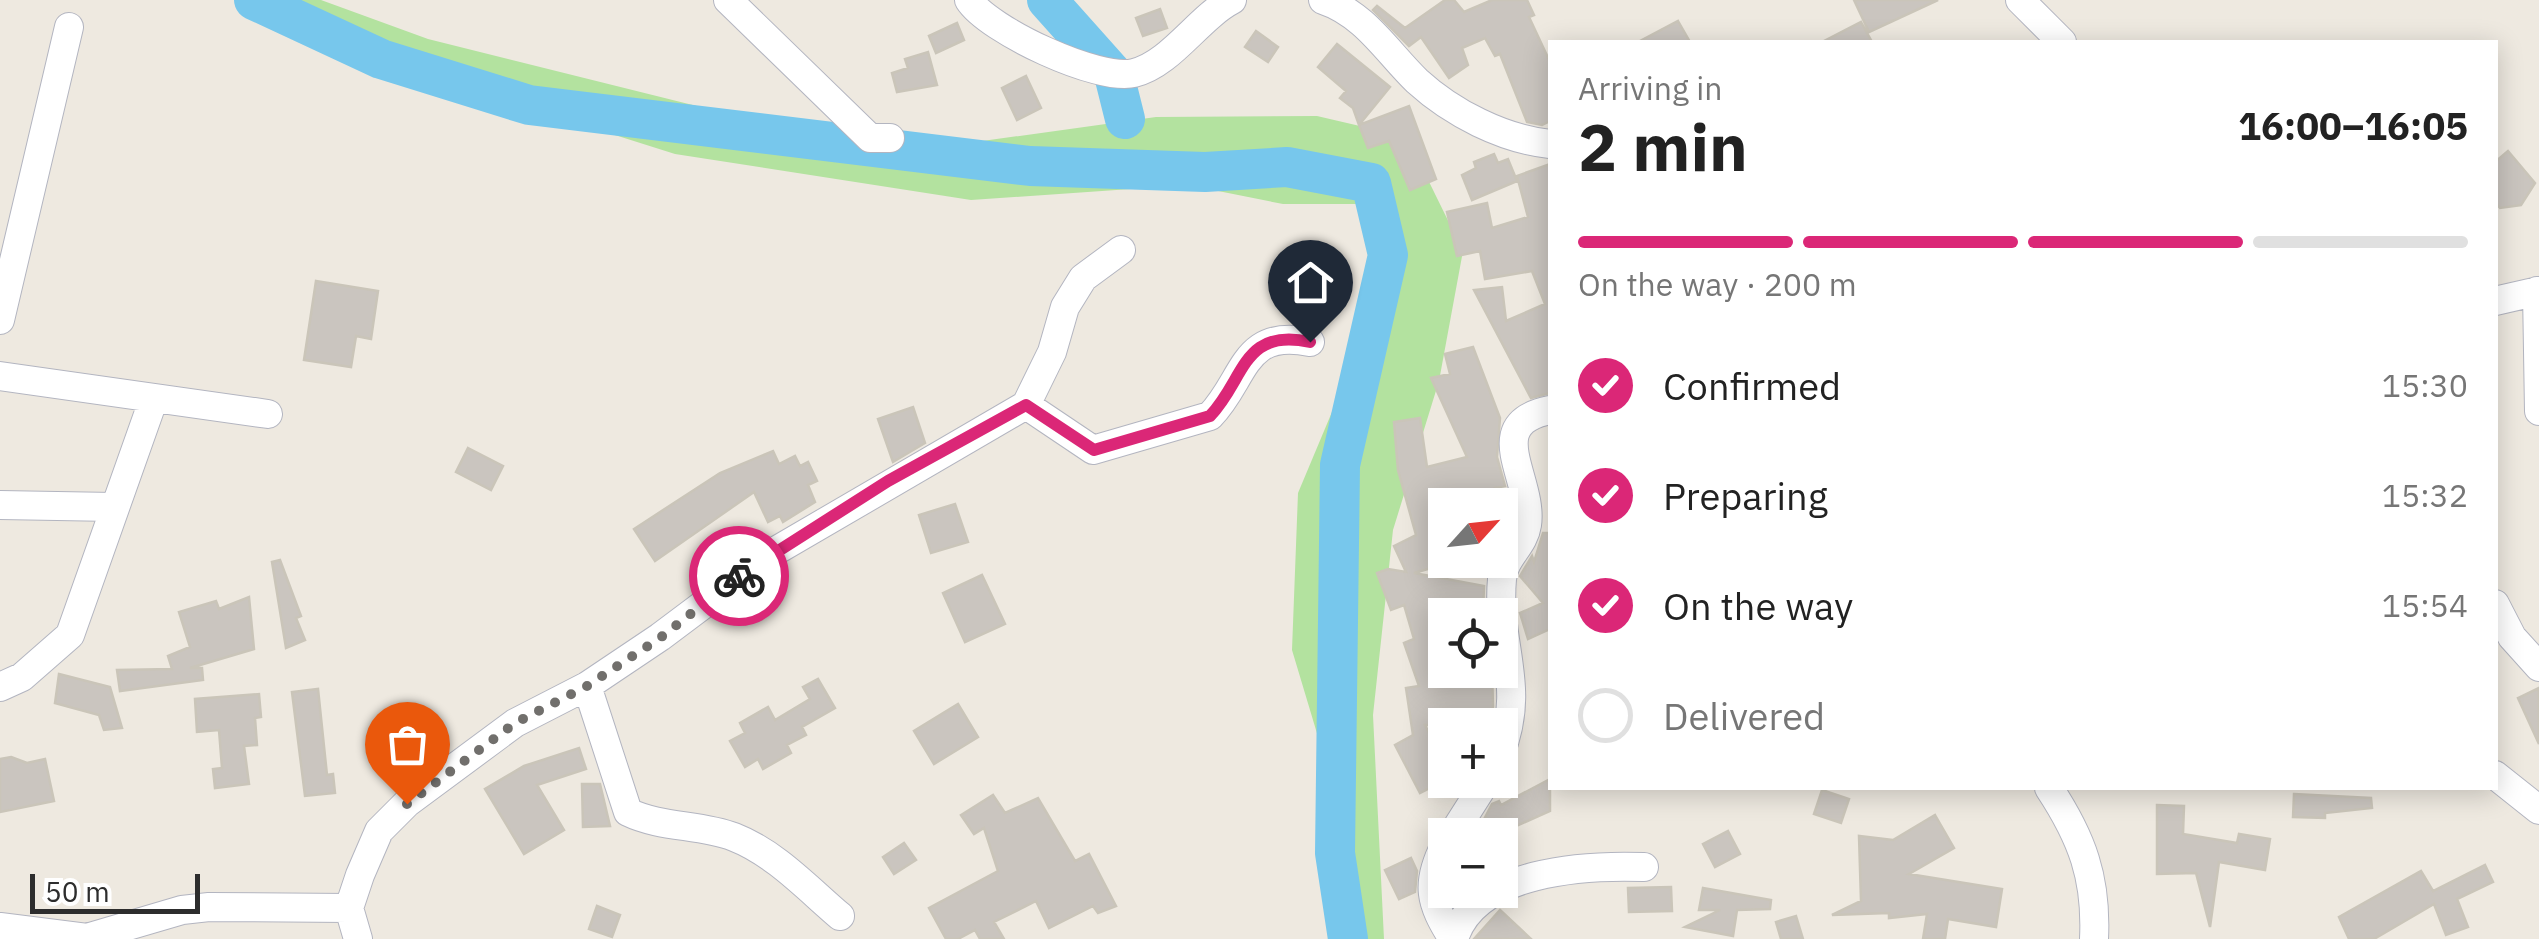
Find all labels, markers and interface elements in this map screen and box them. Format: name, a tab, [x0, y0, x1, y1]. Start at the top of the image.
text: Arriving in	[1578, 67, 1723, 109]
text: 16:00–16:05	[2238, 101, 2468, 150]
text: 2 min	[1578, 104, 1748, 189]
pin	[1268, 240, 1353, 343]
icon: home	[1283, 255, 1338, 310]
text: On the way · 200 m	[1578, 263, 1857, 305]
icon: check	[1578, 358, 1633, 413]
text: Confirmed	[1663, 361, 1841, 410]
text: 15:30	[2382, 364, 2468, 406]
icon: check	[1578, 468, 1633, 523]
text: Preparing	[1663, 471, 1828, 520]
text: 15:32	[2382, 474, 2468, 516]
north arrow	[1428, 488, 1518, 578]
map controls	[1428, 488, 1518, 908]
courier	[689, 526, 789, 626]
icon: bike	[712, 549, 767, 604]
icon: check	[1578, 578, 1633, 633]
text: On the way	[1663, 581, 1853, 630]
text: 15:54	[2382, 584, 2468, 626]
button: locate	[1428, 598, 1518, 688]
text: Delivered	[1663, 691, 1825, 740]
pin	[365, 702, 450, 805]
button: +	[1428, 708, 1518, 798]
icon: bag	[380, 717, 435, 772]
button: −	[1428, 818, 1518, 908]
scale bar	[30, 869, 200, 914]
text: 50 m	[45, 873, 110, 910]

